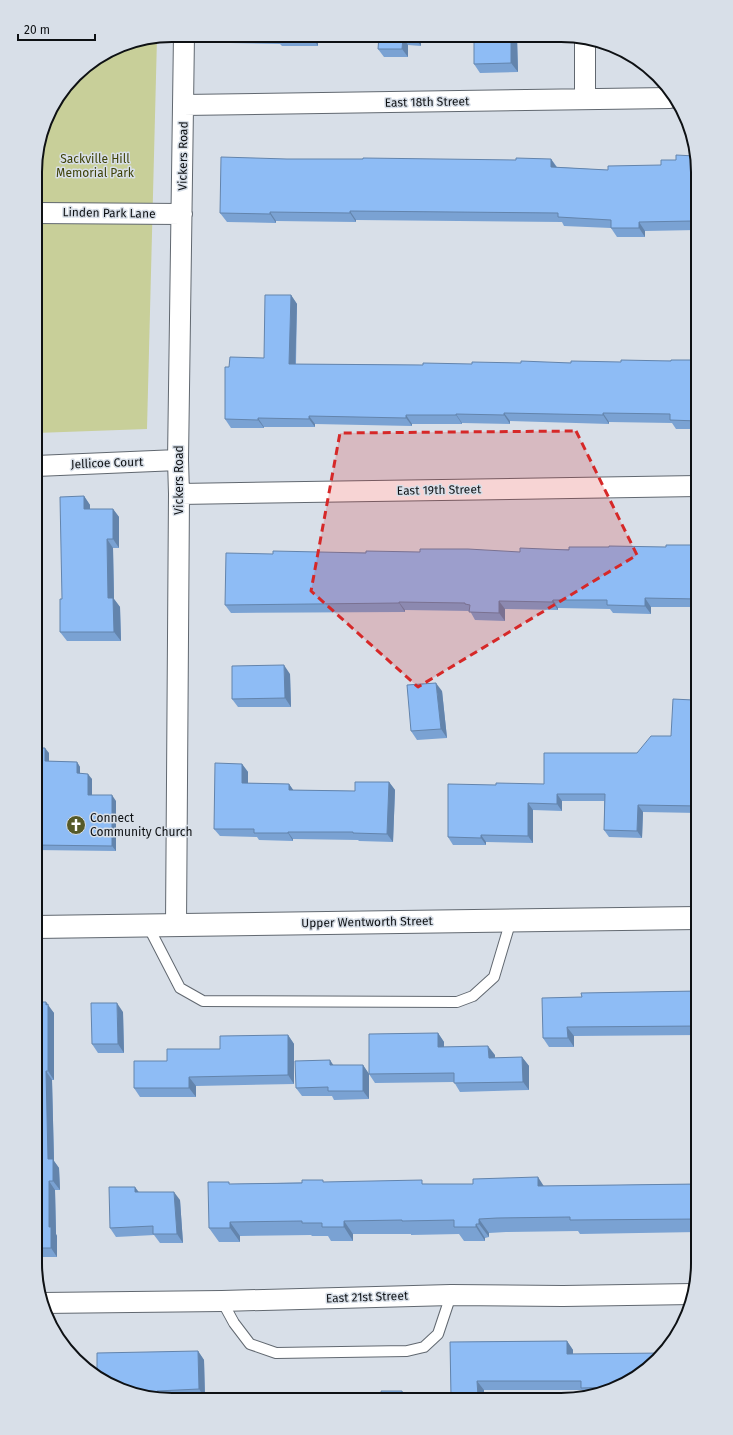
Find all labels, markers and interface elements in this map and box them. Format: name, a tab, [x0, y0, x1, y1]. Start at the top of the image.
scale bar	[18, 16, 95, 42]
text: 20 m	[24, 23, 50, 37]
street label: East 18th Street	[385, 94, 470, 110]
street label: Vickers Road	[175, 121, 191, 191]
park label: Sackville Hill Memorial Park	[56, 152, 135, 180]
street label: Linden Park Lane	[62, 205, 156, 221]
street label: Vickers Road	[172, 445, 186, 515]
street label: Jellicoe Court	[71, 455, 144, 471]
street label: East 19th Street	[397, 482, 482, 498]
place label: Connect Community Church	[90, 811, 192, 839]
church icon: Connect Community Church	[65, 814, 87, 836]
street label: Upper Wentworth Street	[301, 914, 434, 930]
street label: East 21st Street	[326, 1289, 409, 1305]

